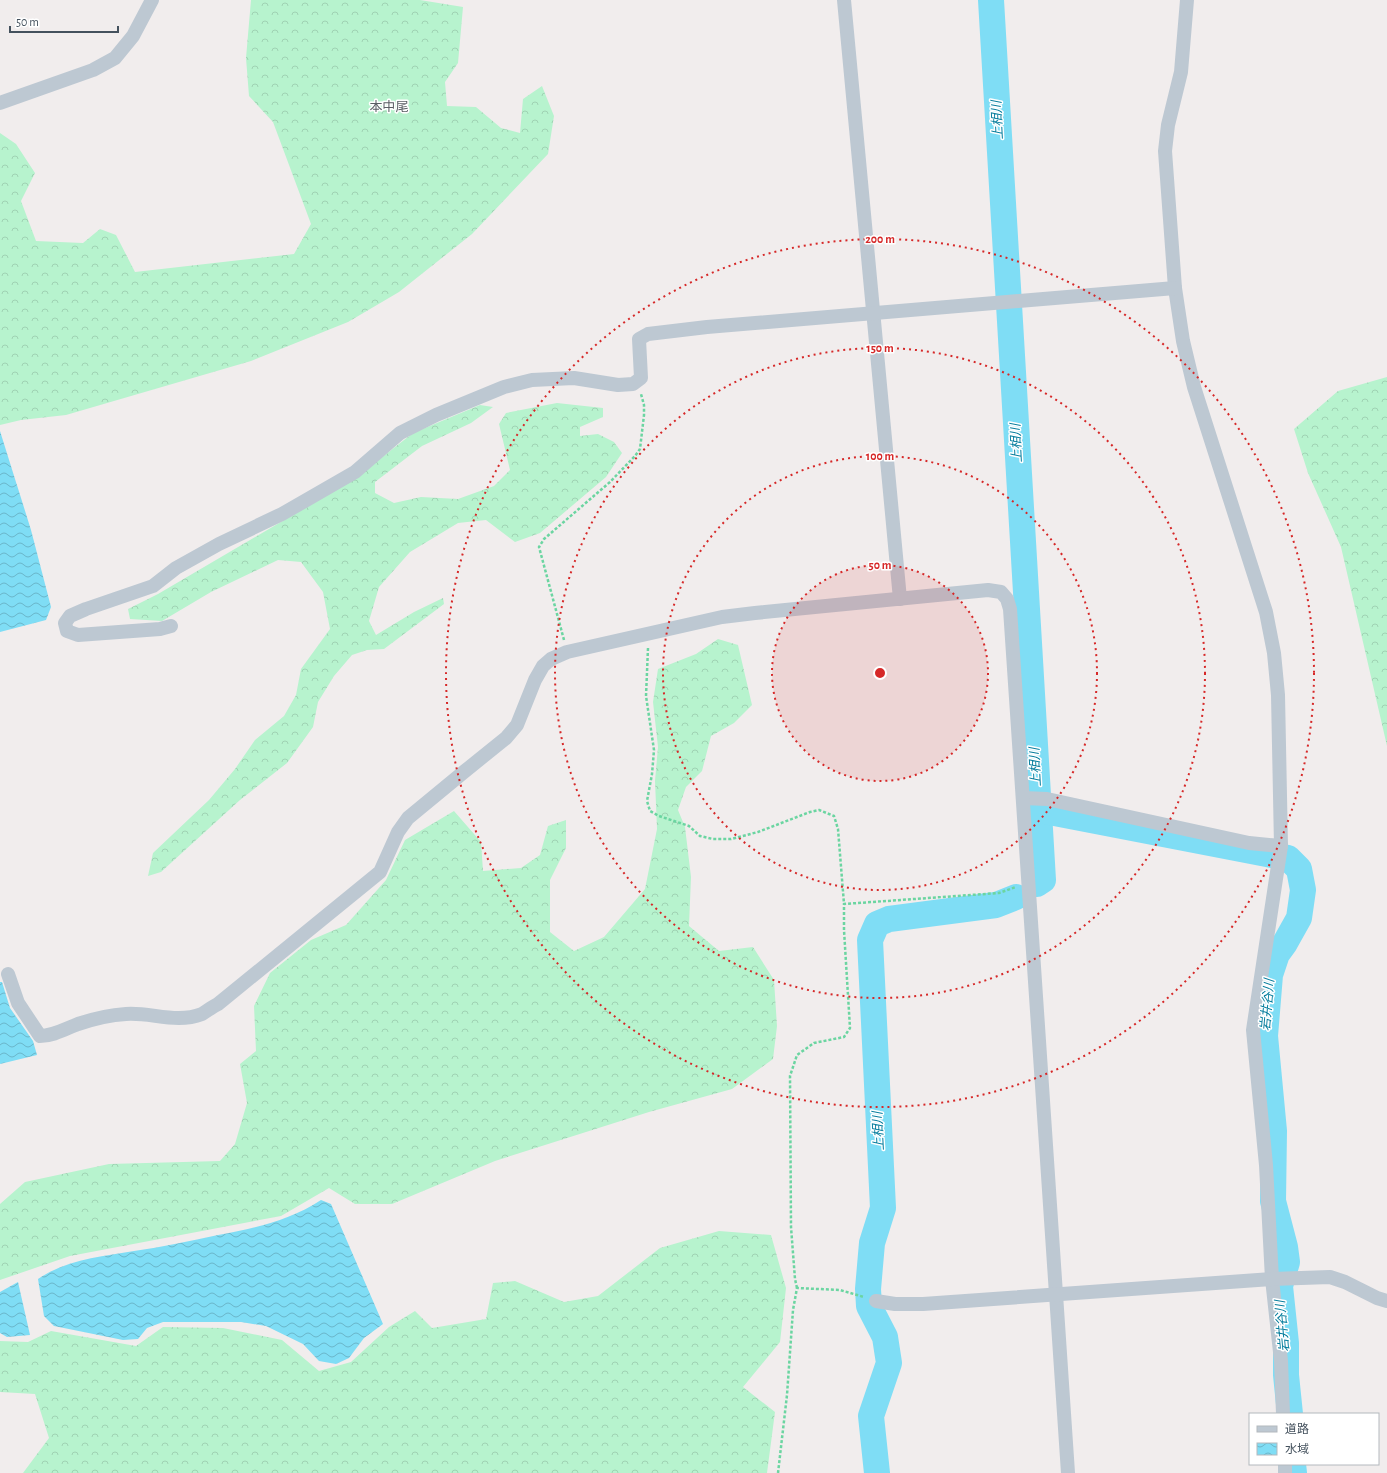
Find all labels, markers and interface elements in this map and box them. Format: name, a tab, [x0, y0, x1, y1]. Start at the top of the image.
scale bar	[10, 8, 118, 34]
text: 50 m	[16, 16, 39, 28]
water label: 上相川	[989, 98, 1006, 140]
district label: 本中尾	[369, 100, 409, 114]
text: 200 m	[865, 233, 895, 245]
text: 150 m	[866, 342, 894, 354]
water label: 上相川	[1008, 421, 1025, 463]
text: 100 m	[866, 450, 894, 462]
text: 50 m	[869, 559, 892, 571]
centre of rings	[873, 666, 887, 680]
water label: 上相川	[1027, 745, 1044, 787]
water label: 岩井谷川	[1258, 976, 1277, 1031]
water label: 上相川	[870, 1109, 887, 1151]
water label: 岩井谷川	[1273, 1298, 1292, 1353]
legend	[1249, 1413, 1379, 1465]
text: 道路	[1285, 1422, 1309, 1435]
text: 水域	[1285, 1443, 1309, 1455]

